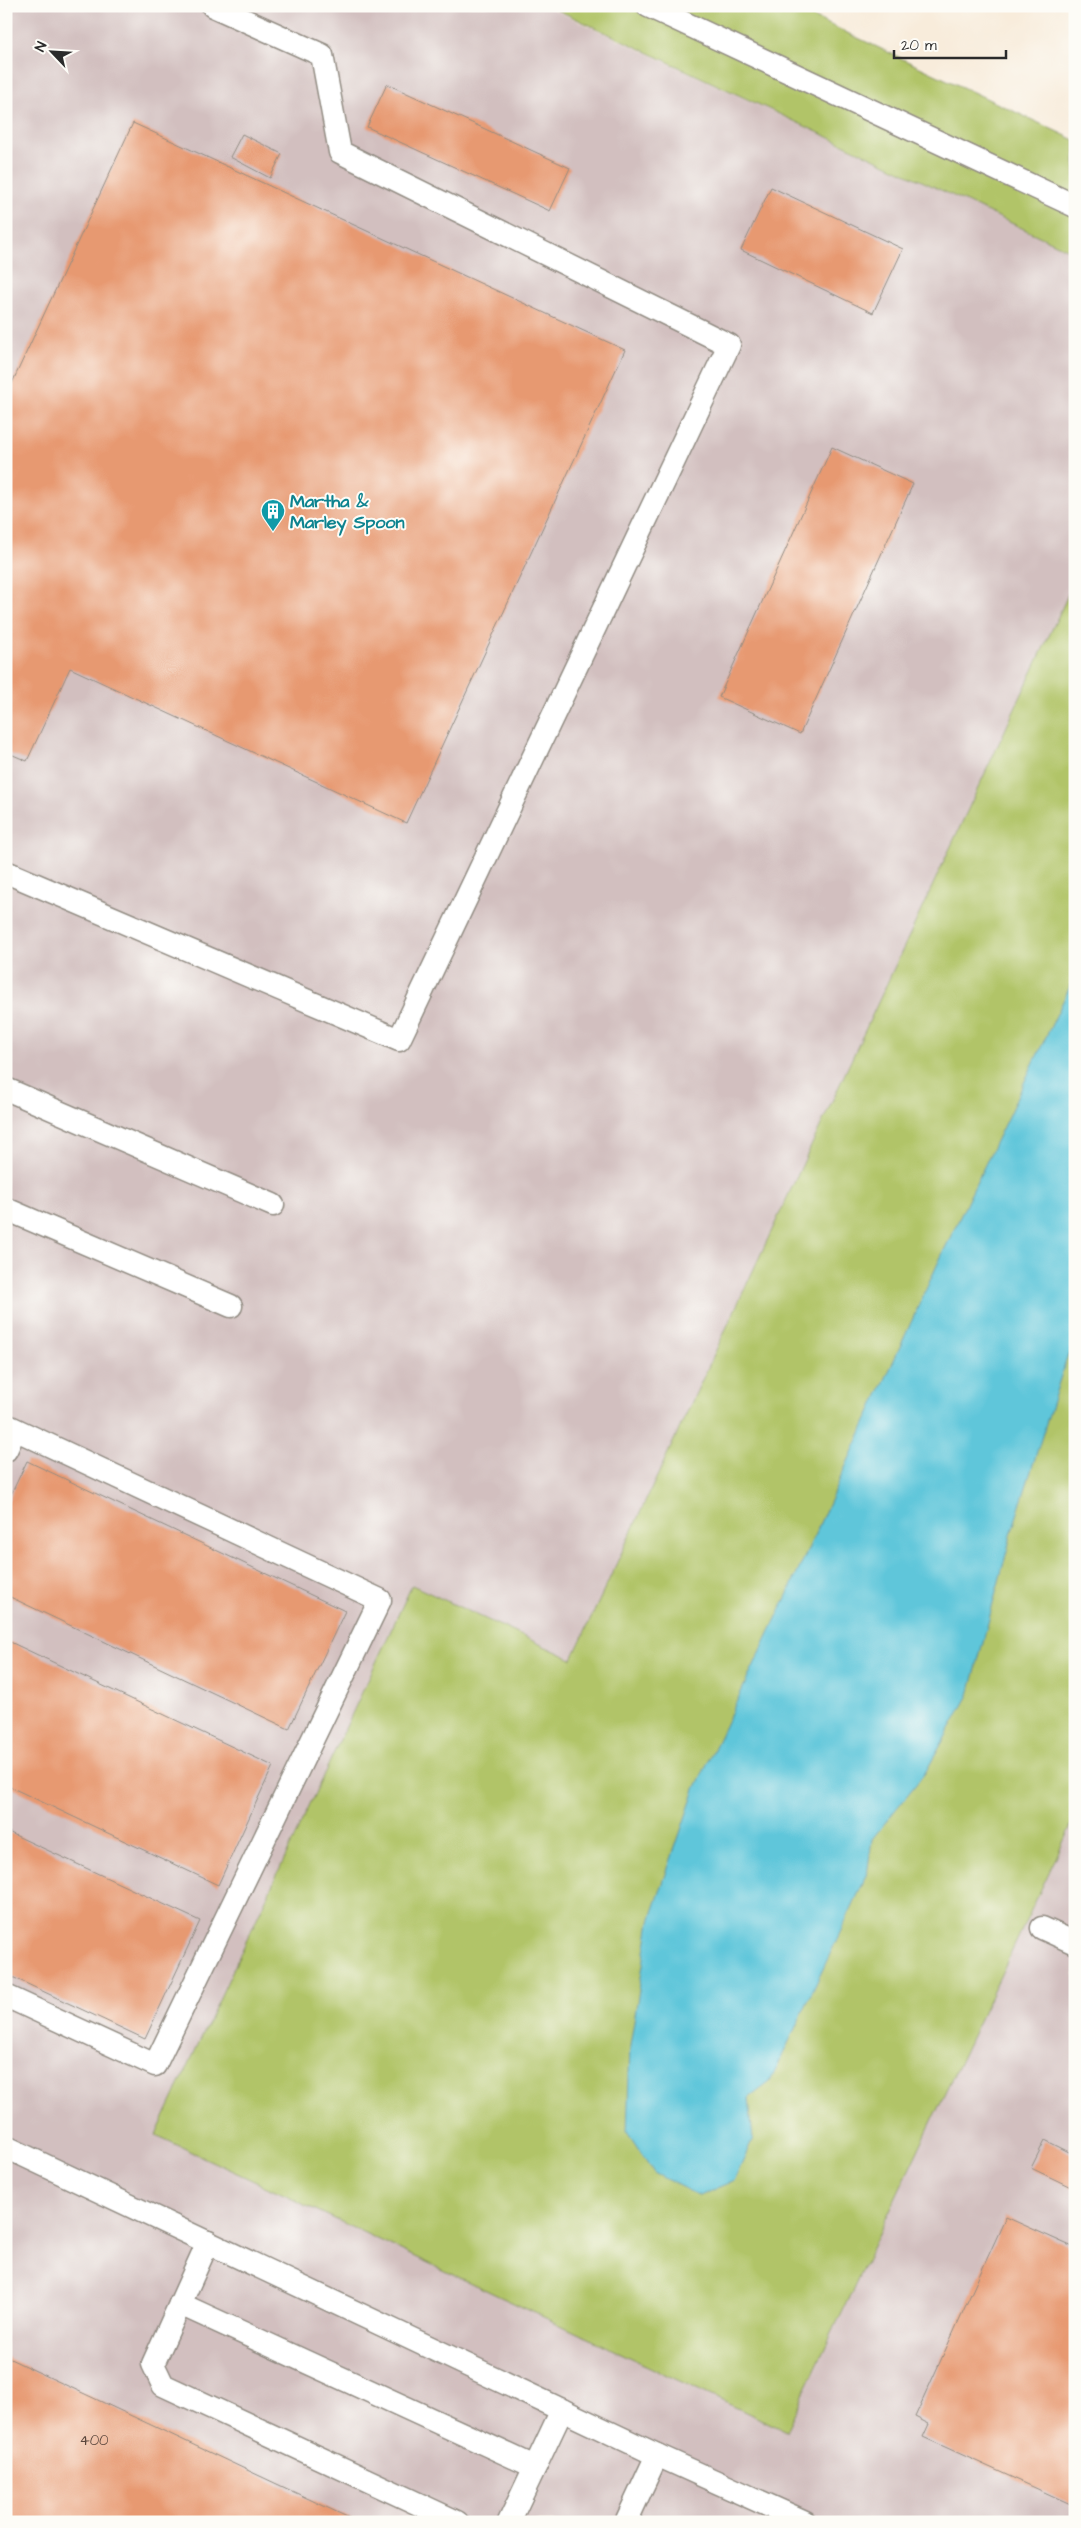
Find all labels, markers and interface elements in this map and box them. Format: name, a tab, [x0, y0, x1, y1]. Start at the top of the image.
north arrow	[28, 28, 78, 78]
scale bar	[894, 28, 1006, 60]
text: 20 m	[901, 35, 937, 56]
text: N	[30, 39, 52, 55]
place label: Martha & Marley Spoon	[290, 489, 404, 536]
building icon: Martha & Marley Spoon	[260, 498, 286, 532]
house number: 400	[79, 2430, 109, 2451]

